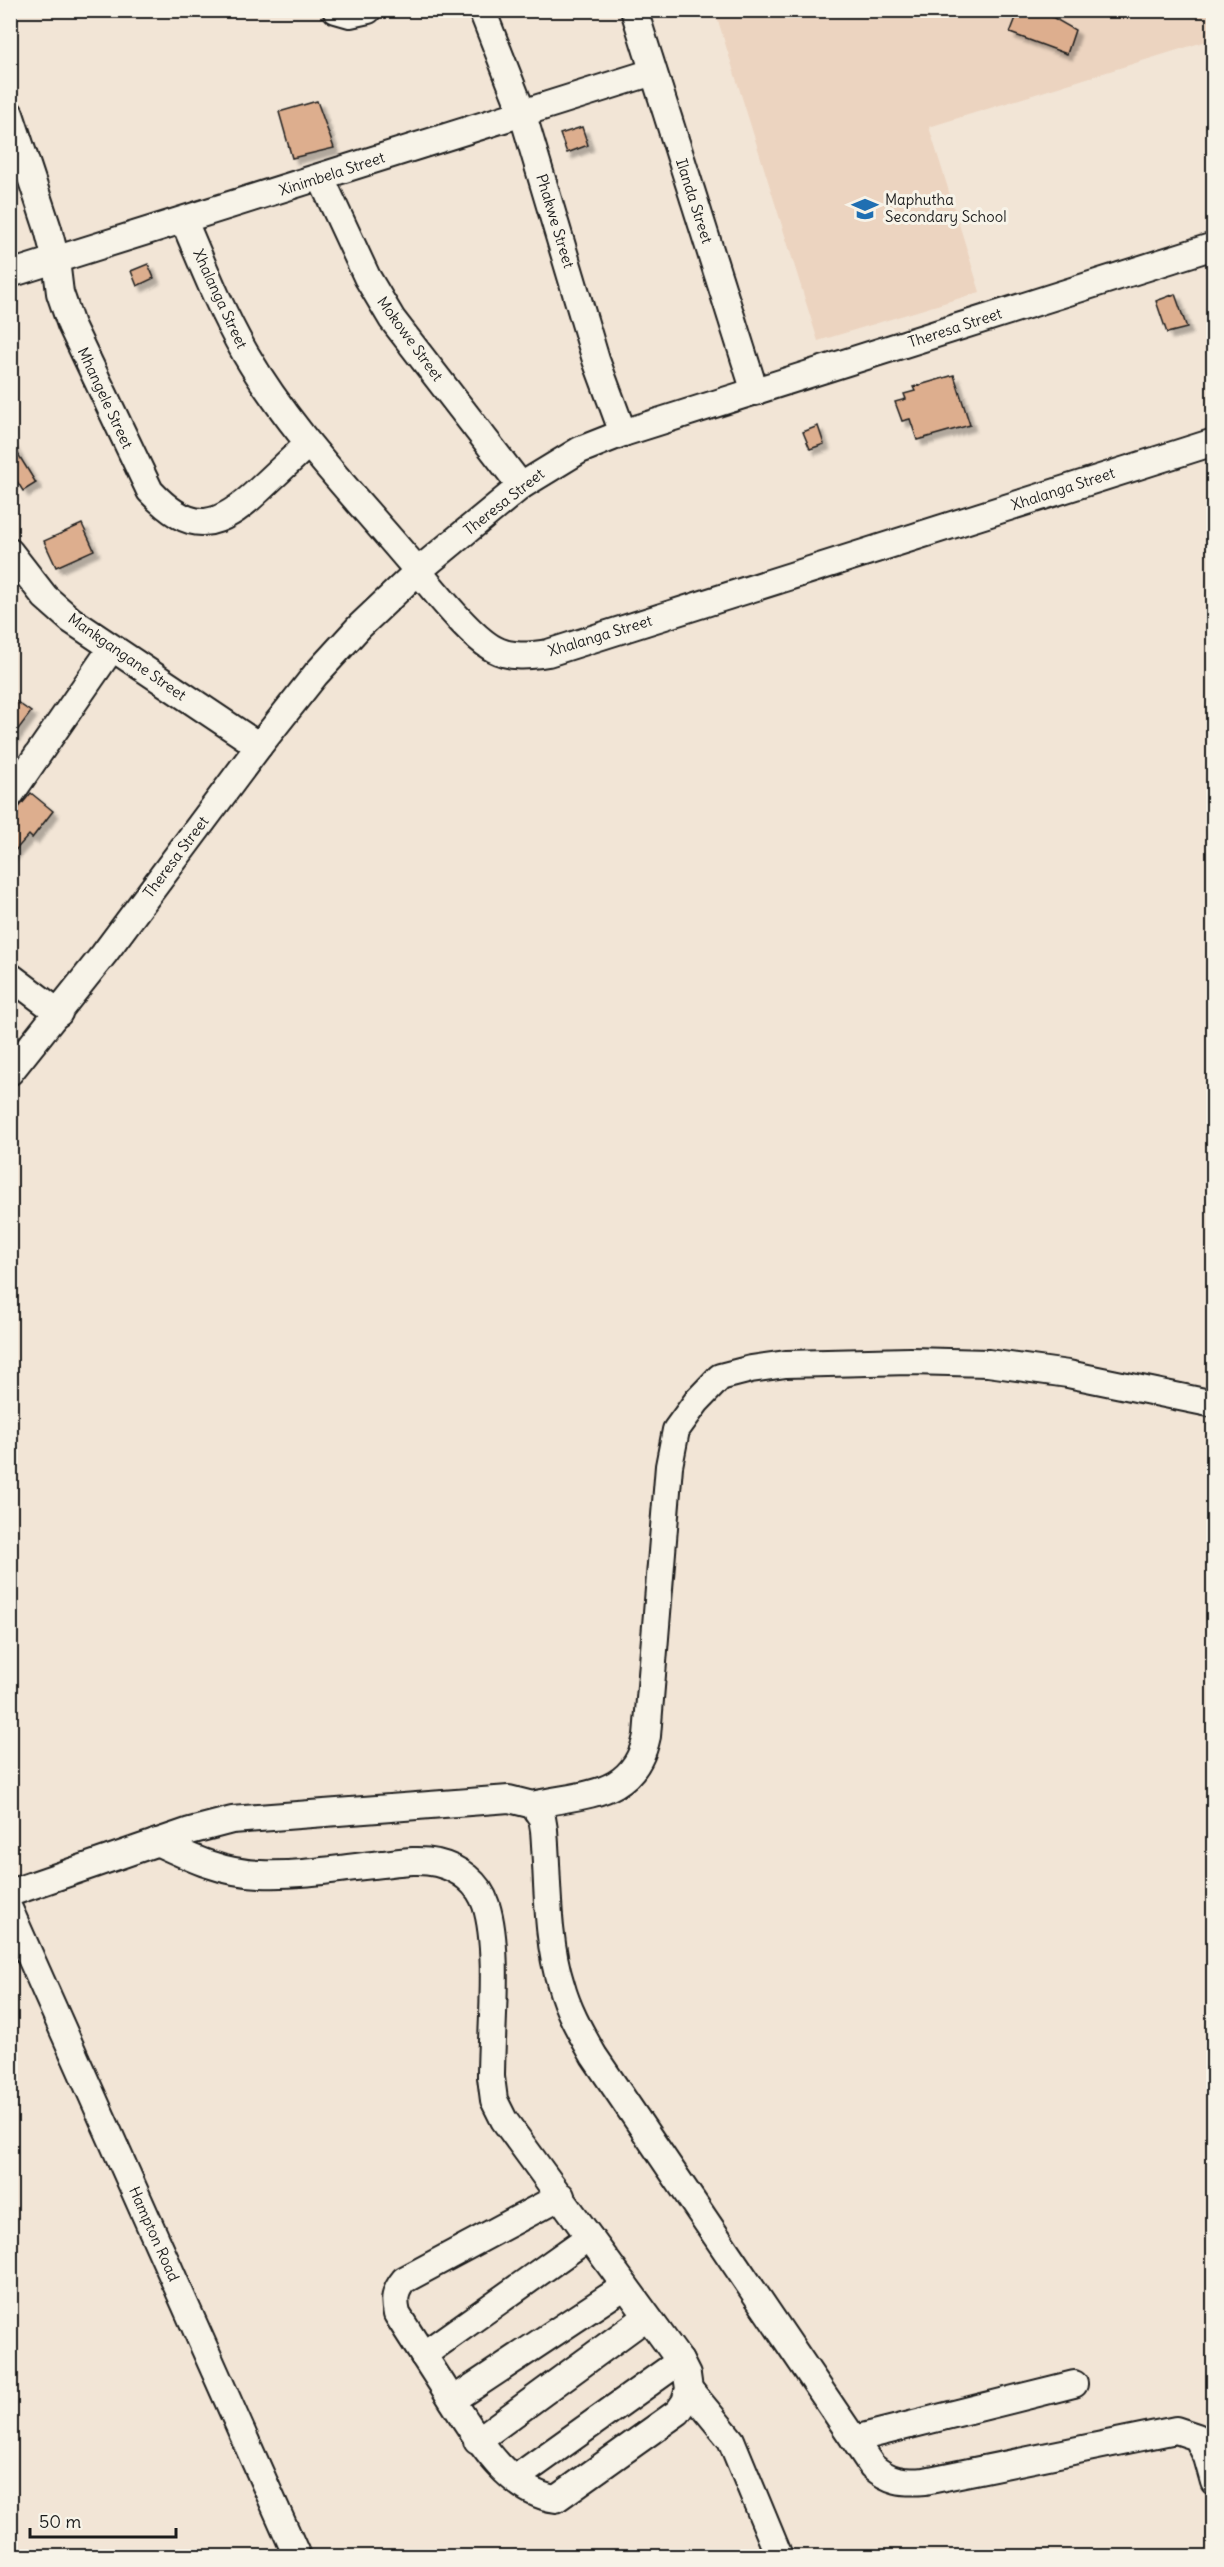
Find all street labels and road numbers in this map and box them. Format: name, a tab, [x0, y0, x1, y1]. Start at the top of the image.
street label: Xinimbela Street	[277, 148, 387, 200]
street label: Ilanda Street	[672, 156, 717, 246]
street label: Phakwe Street	[532, 172, 579, 270]
street label: Xhalanga Street	[189, 246, 252, 352]
street label: Mokowe Street	[373, 293, 447, 385]
street label: Theresa Street	[906, 303, 1004, 352]
street label: Mhangele Street	[74, 344, 137, 451]
street label: Xhalanga Street	[1009, 463, 1117, 514]
street label: Theresa Street	[459, 464, 548, 539]
street label: Mankgangane Street	[65, 609, 190, 704]
street label: Xhalanga Street	[546, 611, 654, 660]
street label: Theresa Street	[139, 812, 212, 901]
street label: Hampton Road	[125, 2183, 184, 2284]

